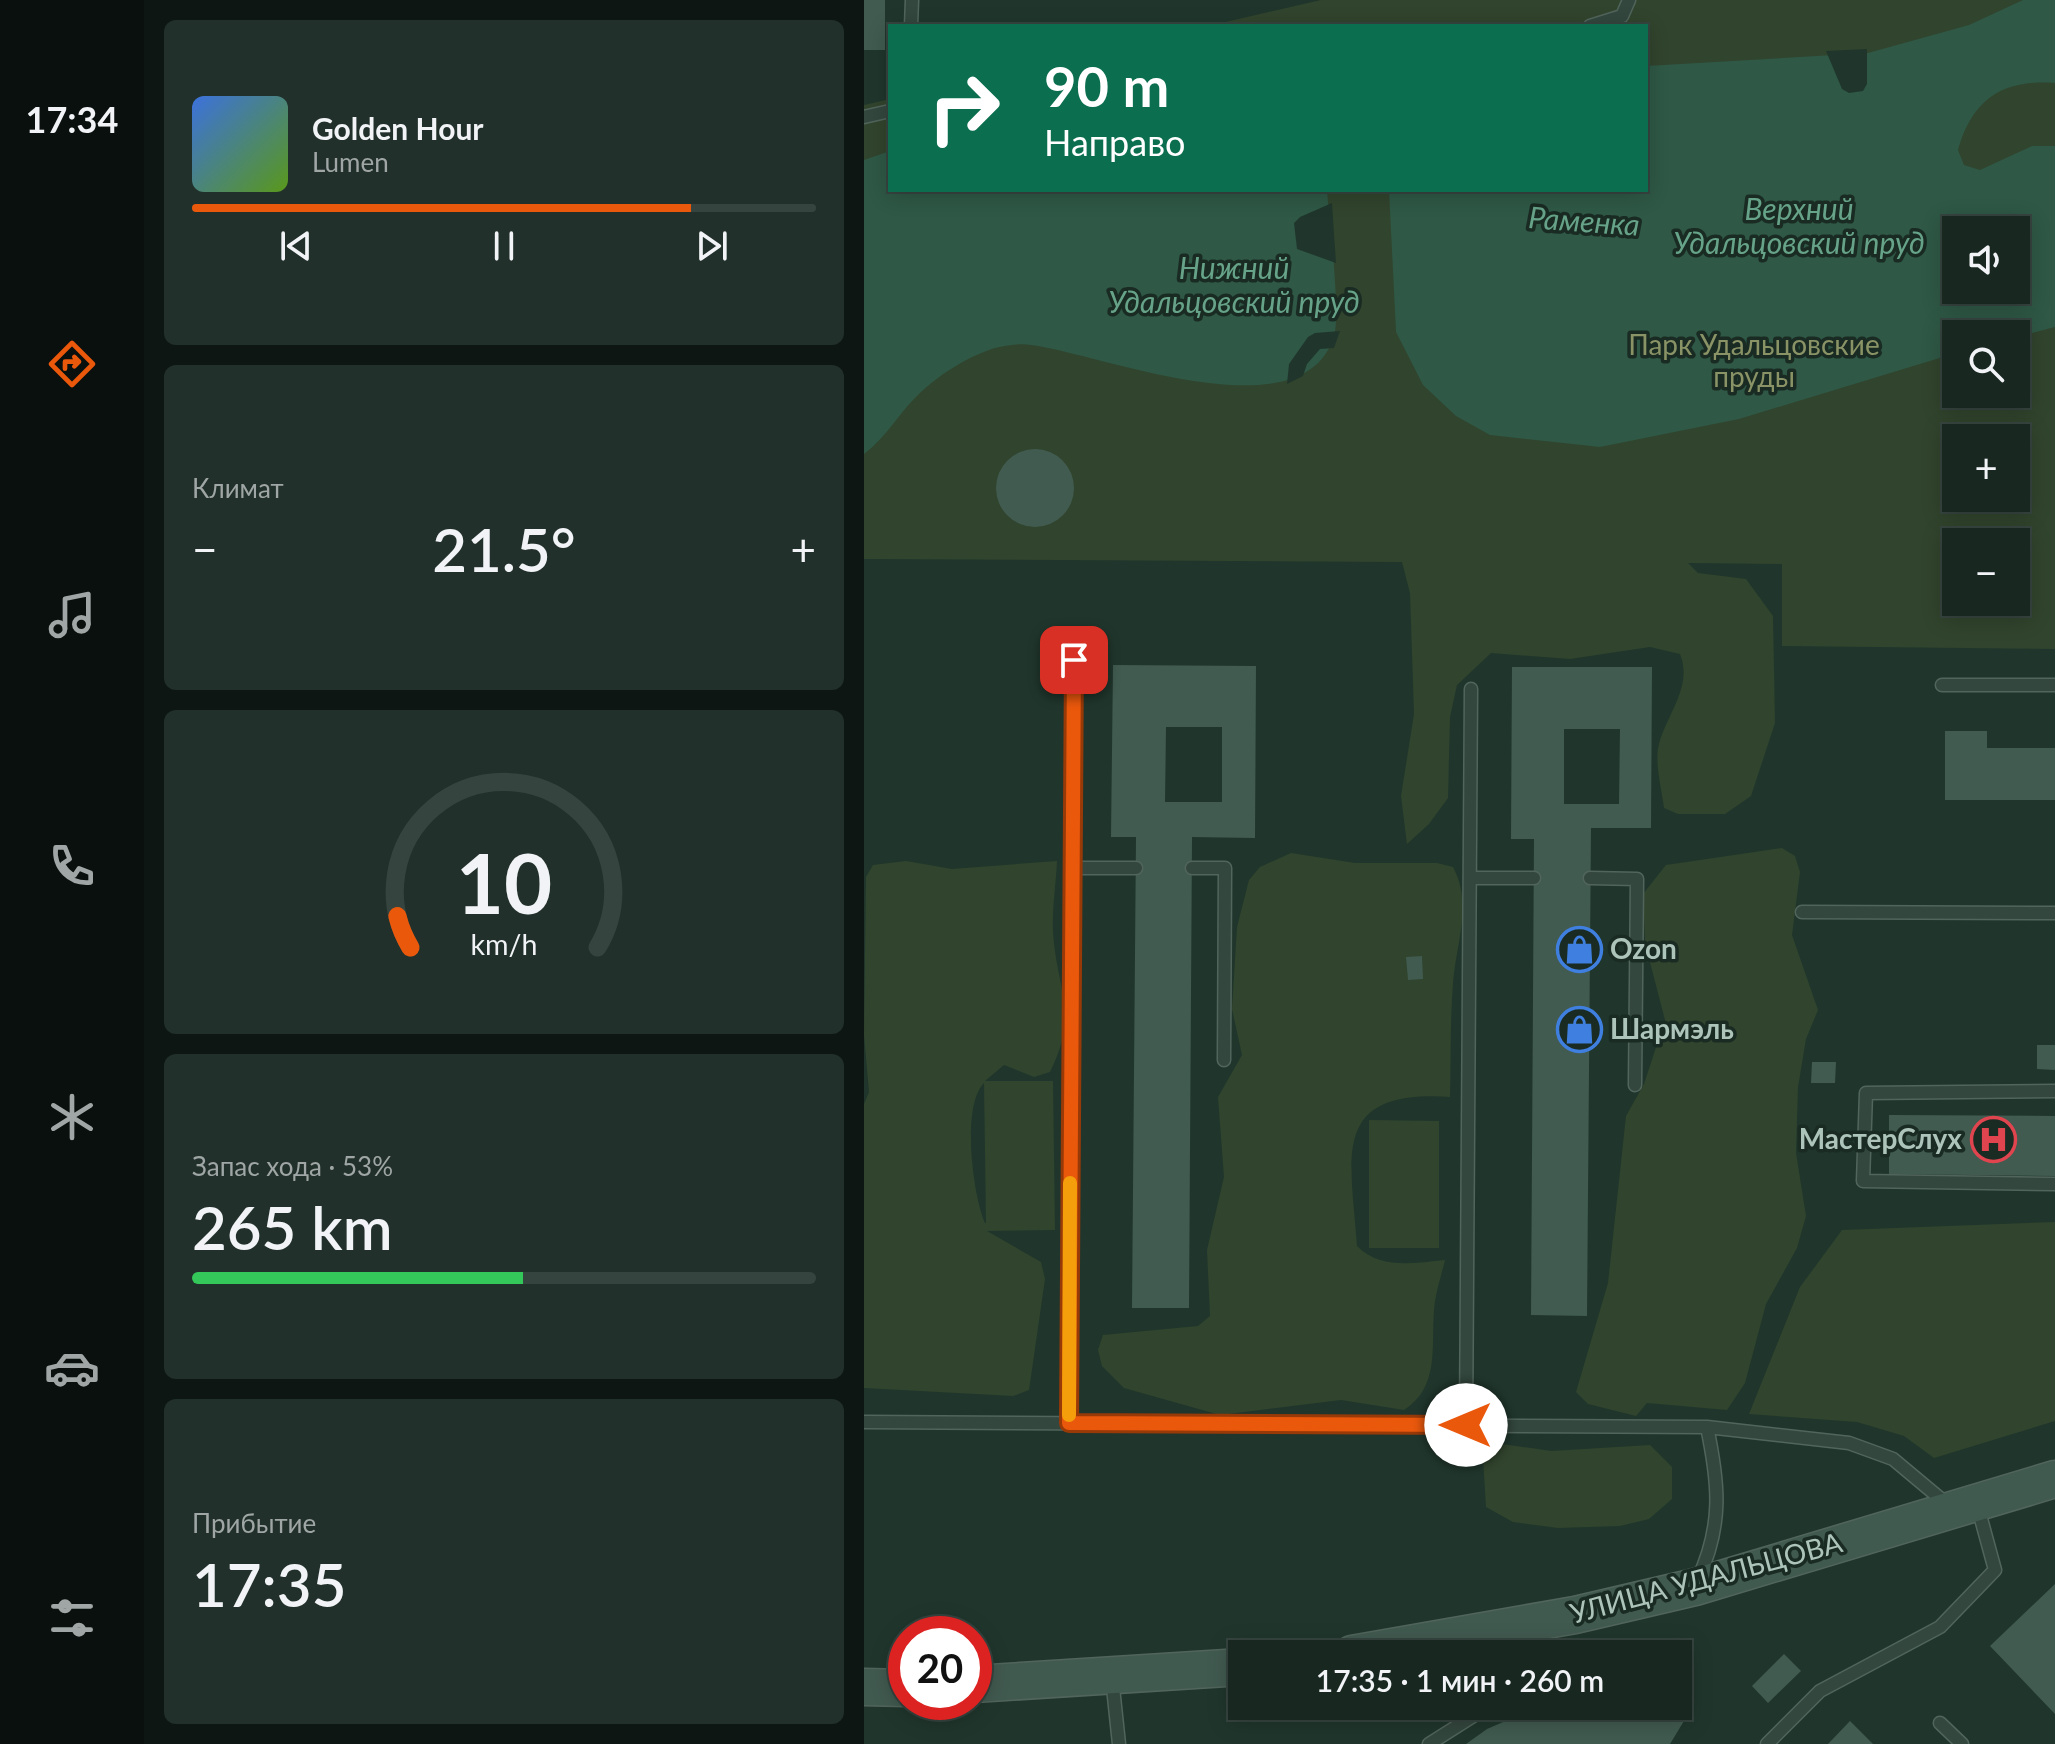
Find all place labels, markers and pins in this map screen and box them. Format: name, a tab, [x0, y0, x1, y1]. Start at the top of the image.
pin	[1040, 626, 1108, 694]
shop icon: Ozon	[1555, 925, 1603, 973]
place label: Ozon	[1610, 931, 1677, 965]
shop icon: Шармэль	[1555, 1005, 1603, 1053]
place label: Шармэль	[1610, 1011, 1734, 1045]
hospital icon: МастерСлух	[1969, 1115, 2017, 1163]
place label: МастерСлух	[1799, 1121, 1962, 1155]

